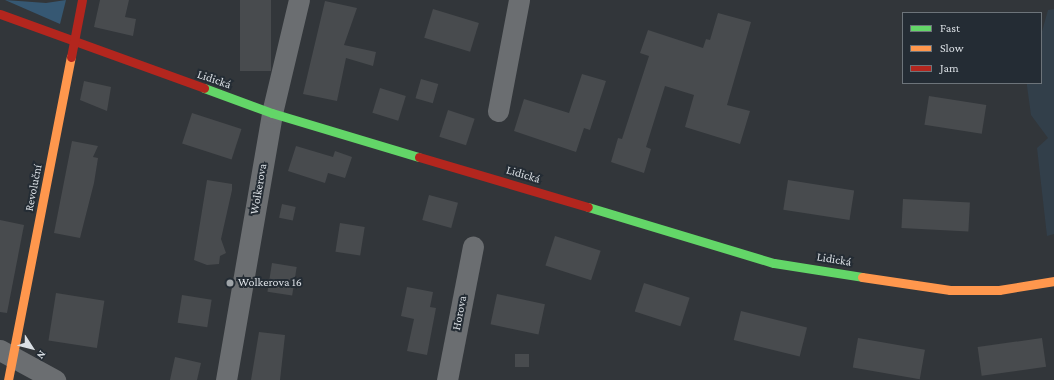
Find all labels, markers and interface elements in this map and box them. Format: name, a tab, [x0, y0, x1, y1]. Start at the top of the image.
legend	[902, 12, 1042, 84]
text: Fast	[940, 21, 960, 35]
text: Slow	[940, 41, 964, 55]
text: Jam	[940, 61, 959, 75]
street label: Lidická	[195, 68, 233, 92]
street label: Wolkerova	[247, 162, 271, 216]
street label: Revoluční	[22, 163, 46, 213]
street label: Lidická	[504, 163, 542, 187]
street label: Lidická	[816, 250, 852, 270]
place label: Wolkerova 16	[238, 276, 302, 290]
marker: Wolkerova 16	[225, 278, 235, 288]
street label: Horova	[450, 295, 470, 331]
north arrow	[12, 328, 52, 368]
text: N	[35, 348, 49, 362]

